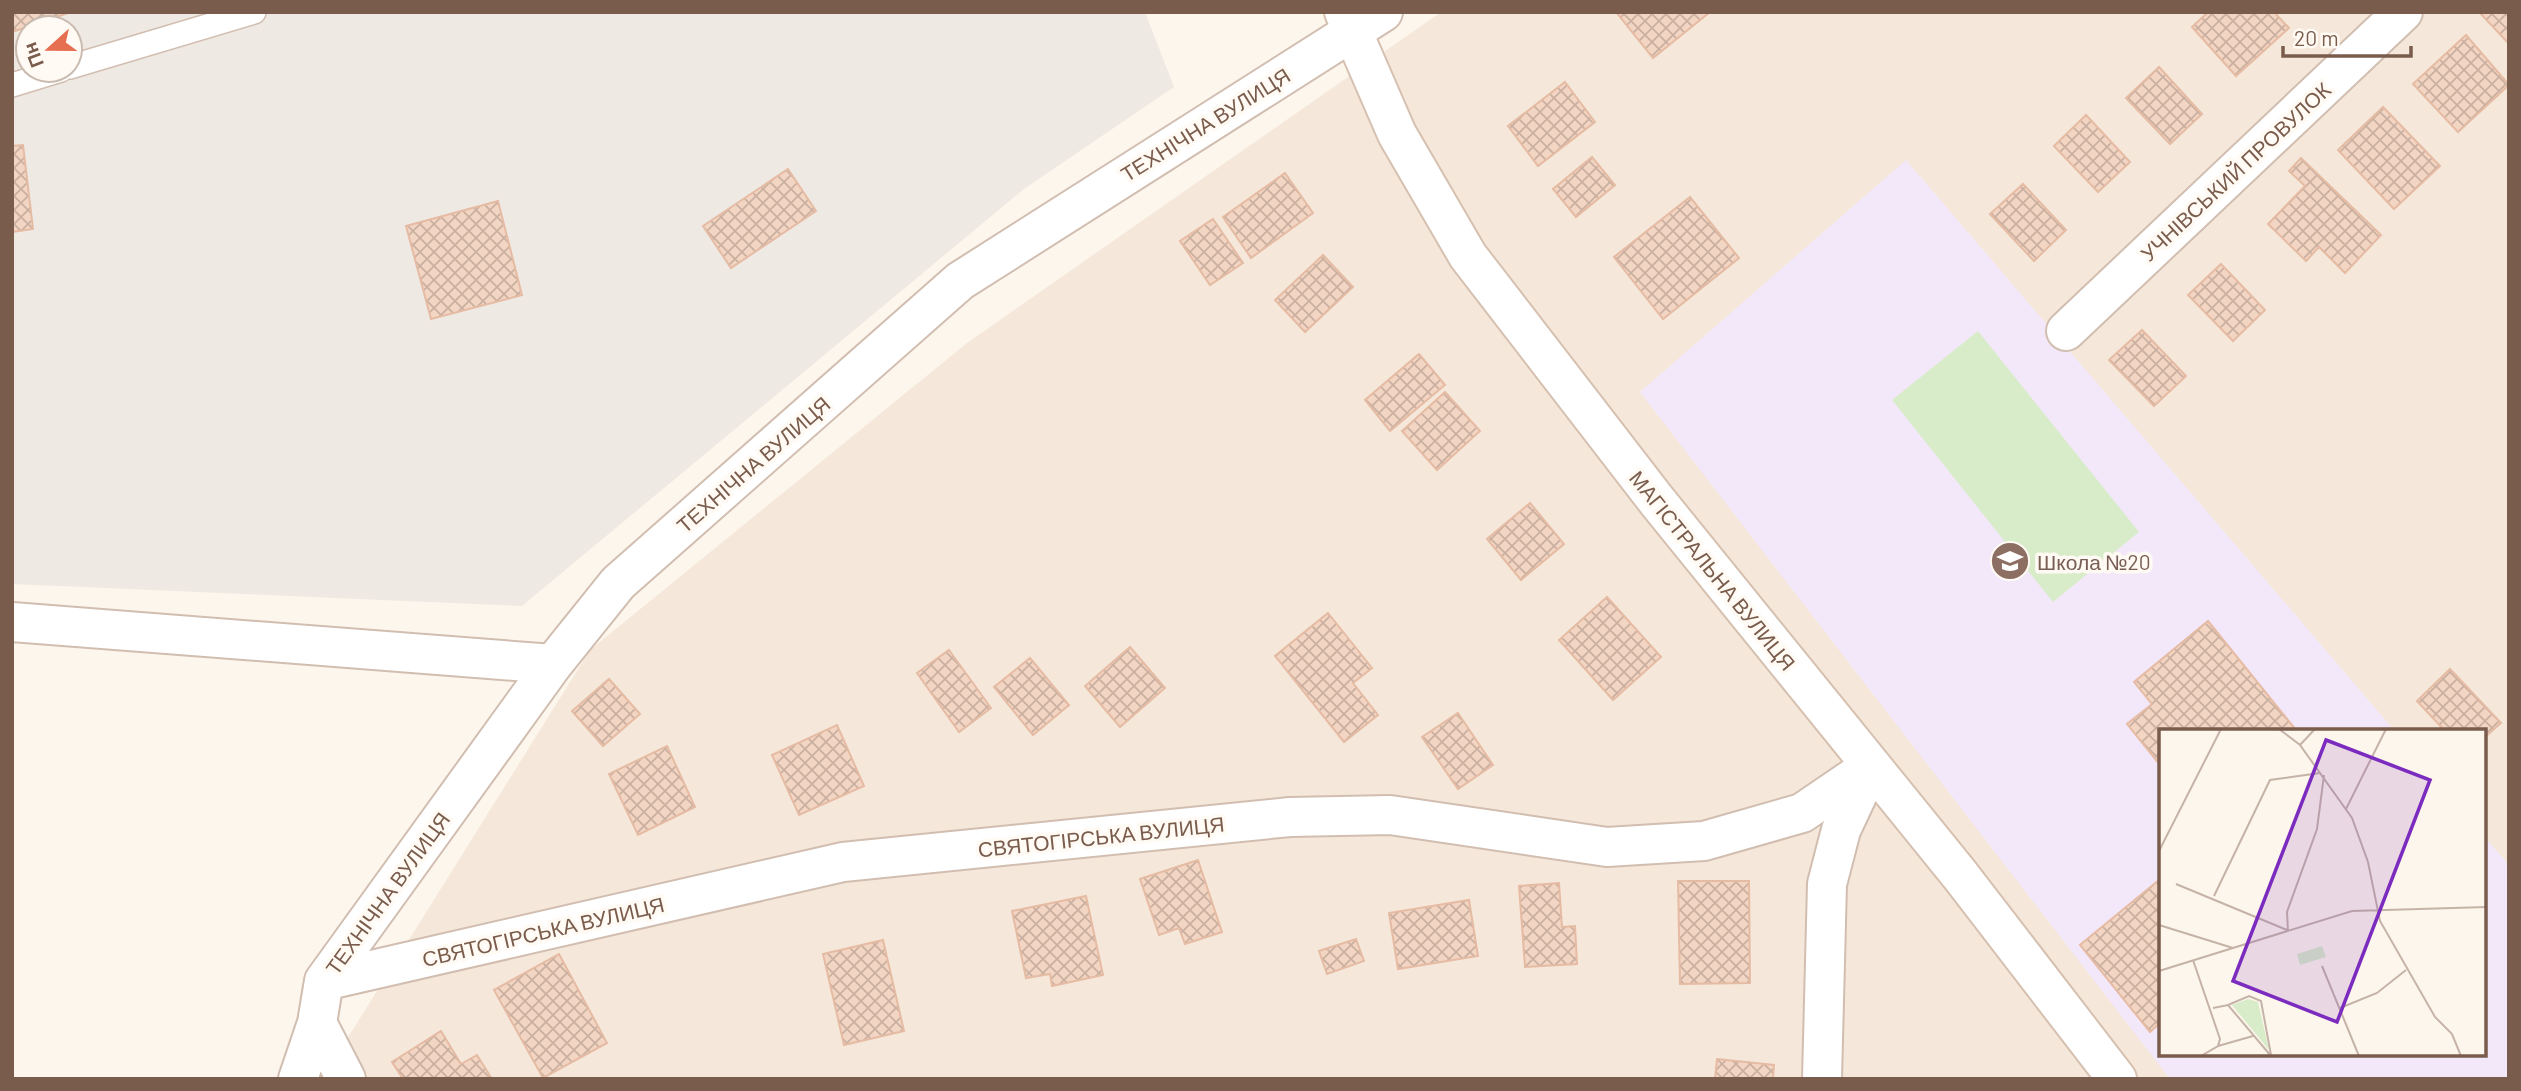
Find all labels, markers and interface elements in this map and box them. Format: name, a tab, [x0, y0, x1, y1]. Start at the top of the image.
north arrow	[14, 14, 84, 84]
scale bar	[2283, 14, 2411, 58]
text: 20 m	[2294, 25, 2339, 50]
text: Пн	[17, 39, 48, 71]
street label: ТЕХНІЧНА ВУЛИЦЯ	[1116, 62, 1294, 186]
street label: УЧНІВСЬКИЙ ПРОВУЛОК	[2135, 76, 2336, 266]
street label: ТЕХНІЧНА ВУЛИЦЯ	[671, 391, 835, 537]
street label: МАГІСТРАЛЬНА ВУЛИЦЯ	[1625, 465, 1801, 675]
school or university icon: Школа №20	[1989, 540, 2031, 582]
place label: Школа №20	[2037, 549, 2151, 574]
inset map	[2159, 729, 2486, 1056]
street label: ТЕХНІЧНА ВУЛИЦЯ	[320, 807, 454, 979]
street label: СВЯТОГІРСЬКА ВУЛИЦЯ	[976, 811, 1226, 861]
street label: СВЯТОГІРСЬКА ВУЛИЦЯ	[419, 891, 667, 971]

